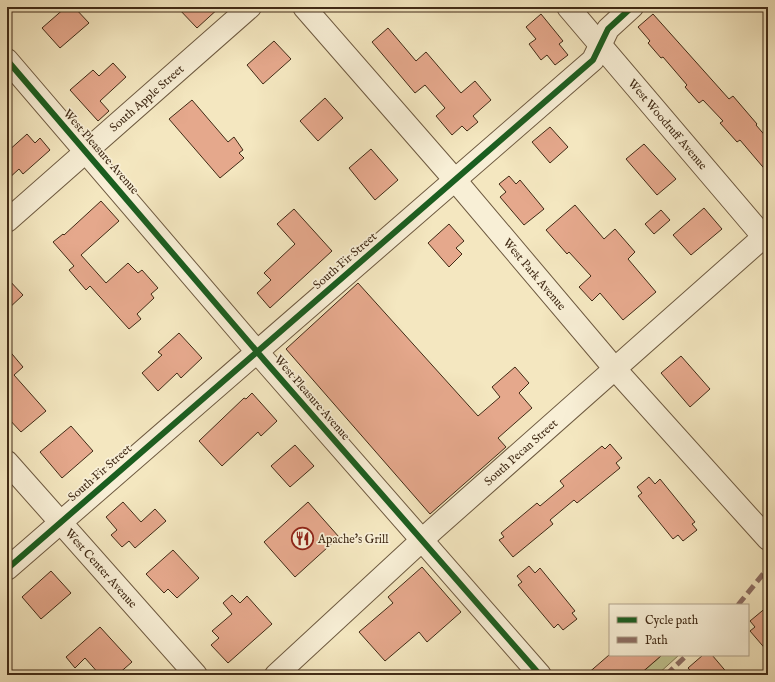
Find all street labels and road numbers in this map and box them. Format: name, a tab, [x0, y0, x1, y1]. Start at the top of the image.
street label: South Apple Street	[106, 61, 187, 135]
street label: West Woodruff Avenue	[625, 76, 711, 173]
street label: West Pleasure Avenue	[60, 106, 142, 198]
street label: South Fir Street	[310, 229, 380, 293]
street label: West Park Avenue	[500, 235, 570, 314]
street label: West Pleasure Avenue	[271, 352, 353, 444]
street label: South Pecan Street	[481, 416, 561, 489]
street label: South Fir Street	[65, 441, 135, 505]
street label: West Center Avenue	[62, 525, 141, 611]

